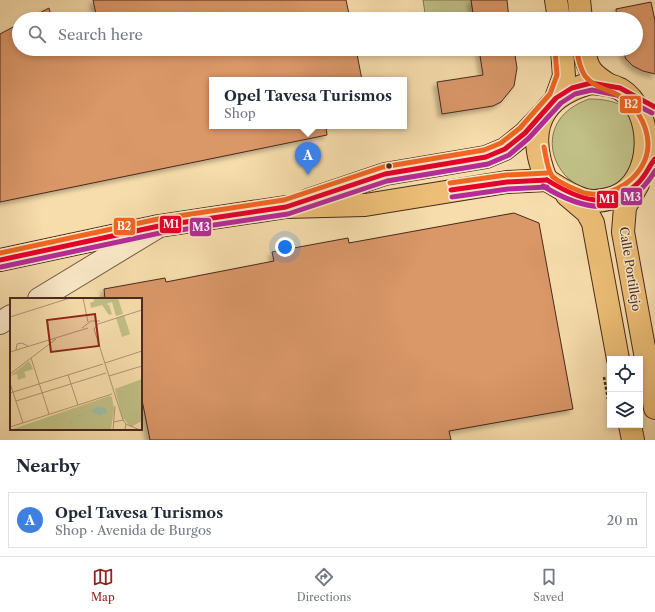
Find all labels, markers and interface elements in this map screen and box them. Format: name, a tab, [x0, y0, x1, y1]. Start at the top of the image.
search box	[12, 12, 643, 56]
icon: search	[26, 23, 48, 45]
text: Search here	[58, 25, 143, 44]
popup	[209, 77, 407, 129]
text: Opel Tavesa Turismos	[224, 86, 392, 105]
line badge: B2	[619, 95, 642, 114]
text: B2	[624, 97, 639, 111]
text: Shop	[224, 105, 256, 121]
pin: A	[295, 142, 321, 175]
unlabelled marker	[384, 161, 394, 171]
line badge: M3	[620, 187, 643, 206]
line badge: M1	[596, 190, 619, 209]
text: M3	[623, 190, 641, 204]
text: M1	[599, 192, 615, 206]
line badge: M1	[159, 215, 182, 234]
line badge: B2	[113, 217, 136, 236]
text: M1	[163, 217, 179, 231]
line badge: M3	[189, 217, 212, 237]
text: B2	[117, 219, 132, 233]
text: M3	[192, 220, 210, 234]
street label: Calle Portillejo	[616, 226, 645, 312]
your location	[275, 237, 295, 257]
inset map	[10, 298, 142, 430]
map controls	[607, 356, 643, 428]
button: locate	[607, 356, 643, 392]
button: layers	[607, 392, 643, 428]
text: Nearby	[16, 456, 80, 476]
text: Opel Tavesa Turismos	[55, 503, 223, 522]
text: A	[25, 512, 35, 528]
text: 20 m	[607, 512, 638, 528]
text: Shop · Avenida de Burgos	[55, 522, 212, 538]
tab: Map	[91, 566, 115, 604]
tab: Directions	[297, 566, 351, 604]
tab: Saved	[533, 566, 564, 604]

